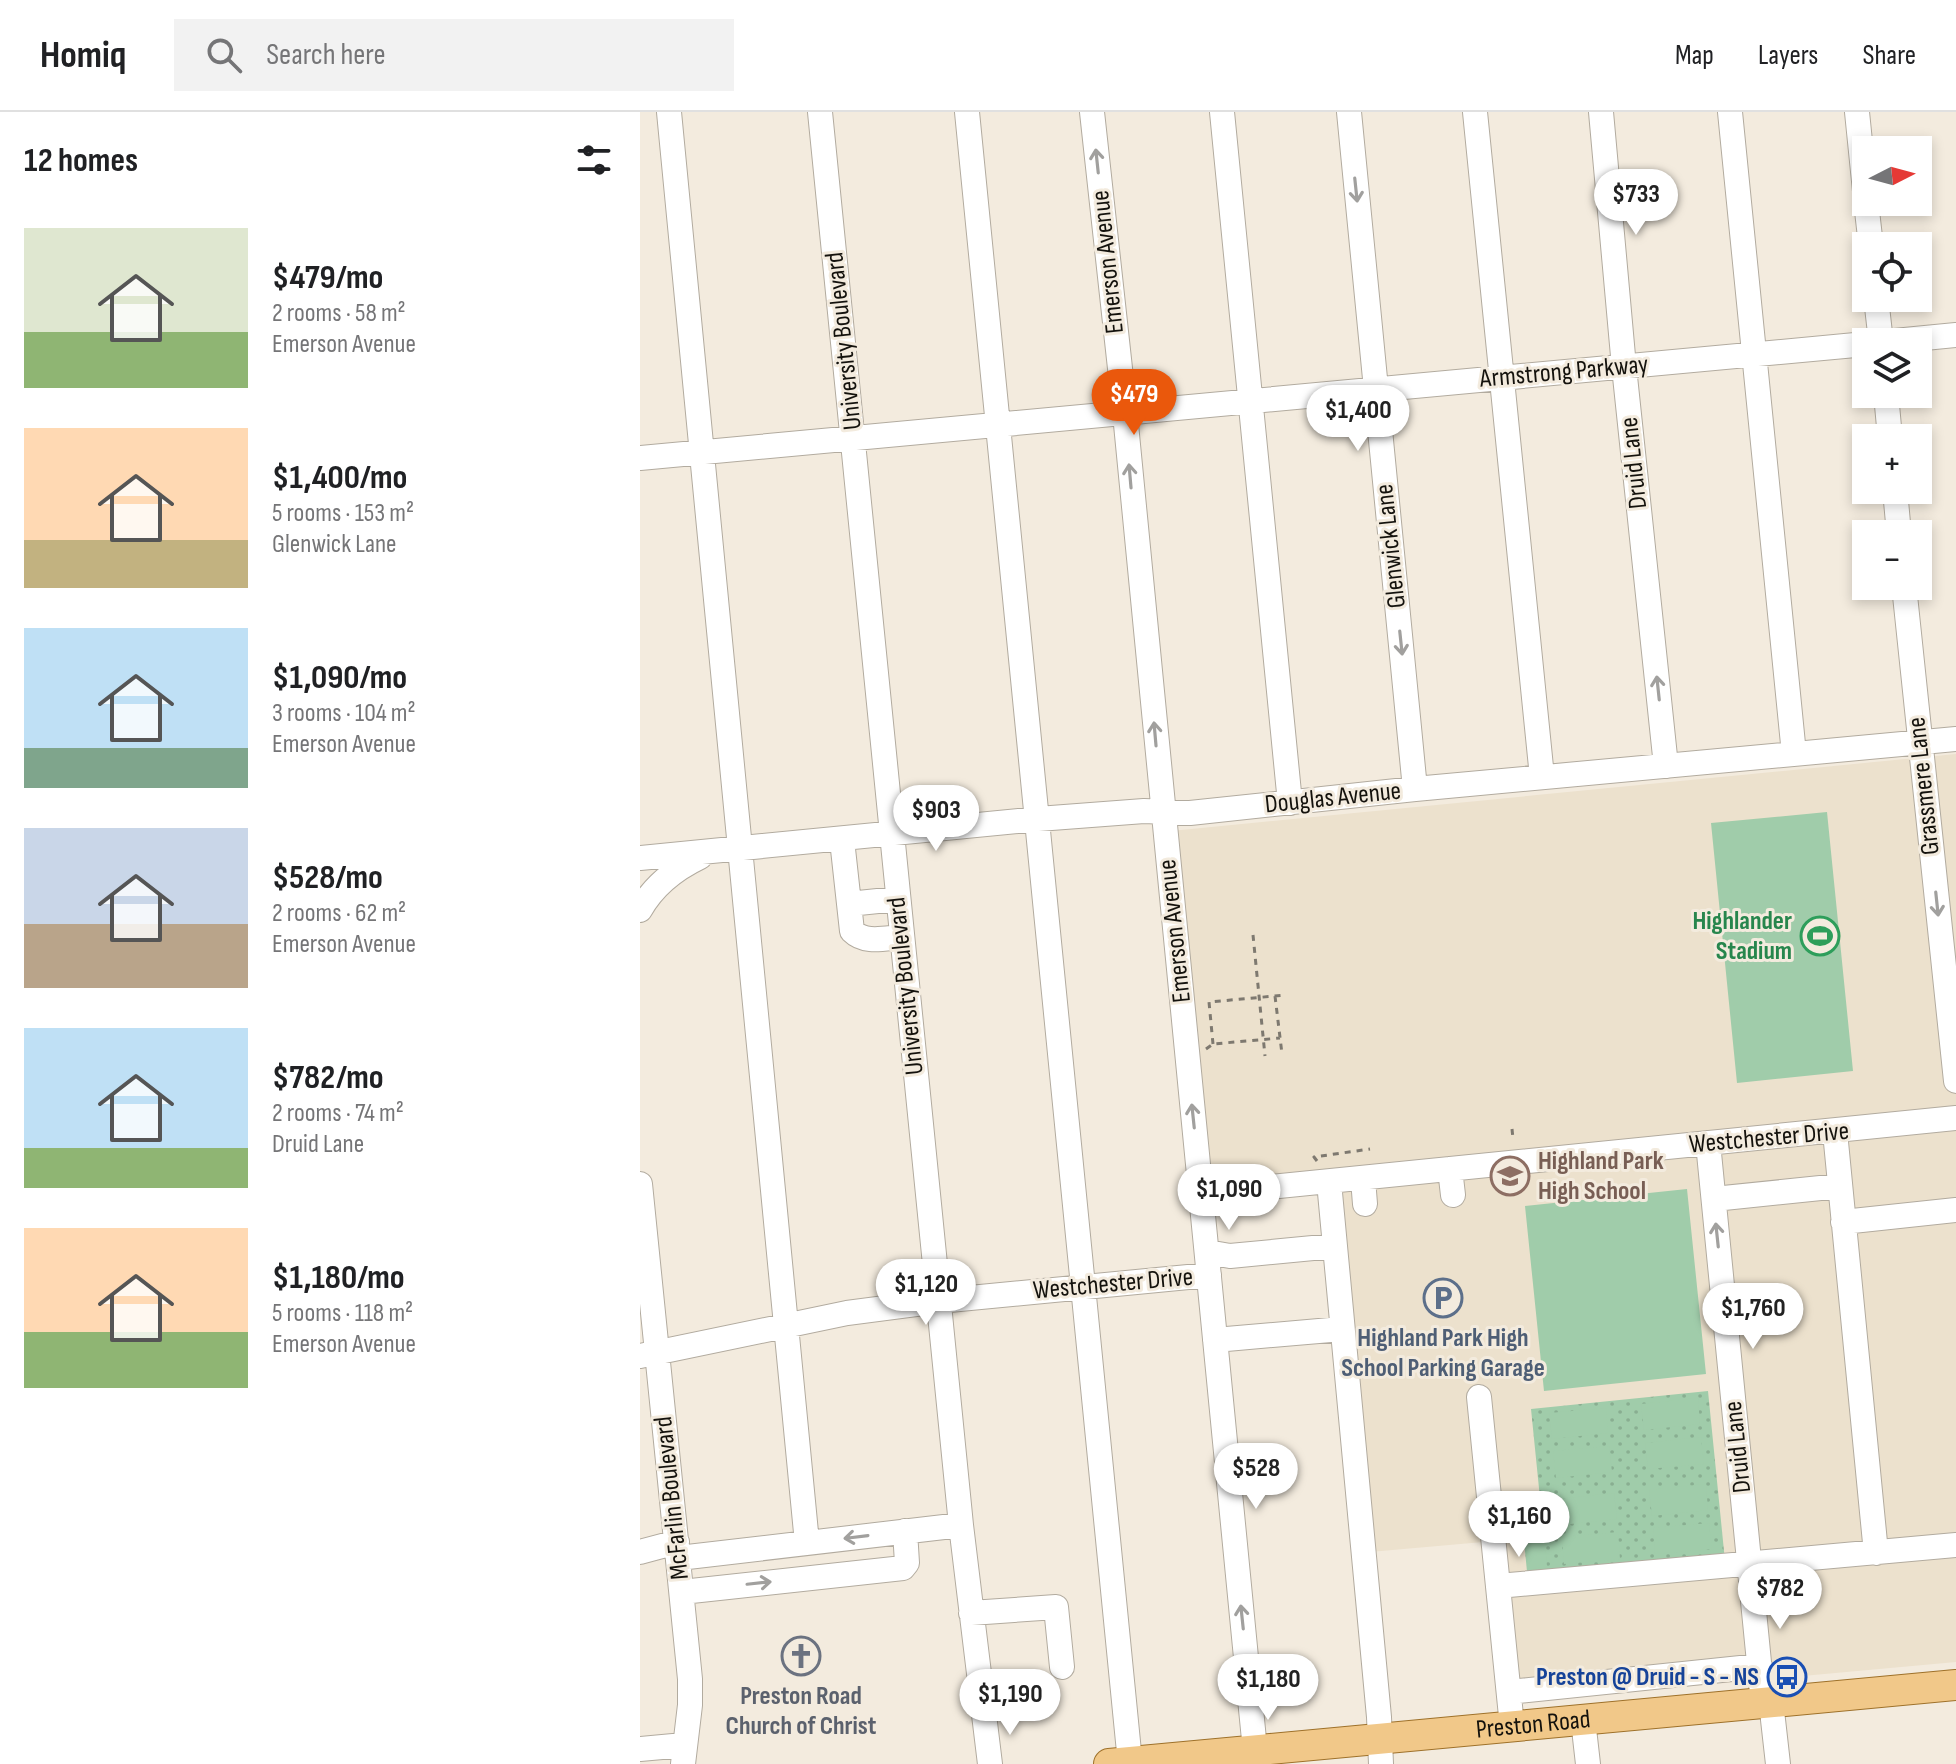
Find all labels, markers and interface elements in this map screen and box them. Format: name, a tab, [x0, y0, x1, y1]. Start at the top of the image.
search box	[174, 19, 734, 91]
text: Homiq	[40, 33, 126, 78]
icon: search	[202, 33, 246, 77]
text: Search here	[266, 37, 386, 73]
text: Map	[1675, 39, 1714, 72]
text: Layers	[1758, 39, 1818, 72]
text: Share	[1862, 39, 1916, 72]
north arrow	[1852, 136, 1932, 216]
map controls	[1852, 136, 1932, 600]
icon: filters	[572, 138, 616, 182]
text: 12 homes	[24, 140, 138, 181]
one-way arrow	[1090, 148, 1105, 175]
pin: $733	[1589, 169, 1683, 237]
one-way arrow	[1349, 176, 1364, 203]
text: $733	[1612, 179, 1660, 210]
street label: Emerson Avenue	[1085, 189, 1131, 335]
button: locate	[1852, 232, 1932, 312]
street label: University Boulevard	[819, 251, 869, 431]
text: $479/mo	[272, 257, 383, 298]
icon: home	[88, 260, 184, 356]
text: 2 rooms · 58 m²	[272, 298, 406, 329]
button: layers	[1852, 328, 1932, 408]
text: Emerson Avenue	[272, 329, 416, 360]
street label: Armstrong Parkway	[1478, 349, 1649, 395]
pin: $479	[1087, 369, 1181, 437]
text: $479	[1110, 379, 1158, 410]
pin: $1,400	[1293, 385, 1423, 453]
text: $1,400	[1324, 395, 1392, 426]
street label: Druid Lane	[1614, 416, 1654, 510]
button: +	[1852, 424, 1932, 504]
text: $1,400/mo	[272, 457, 407, 498]
icon: home	[88, 460, 184, 556]
one-way arrow	[1123, 463, 1138, 490]
street label: Glenwick Lane	[1369, 482, 1413, 610]
text: 5 rooms · 153 m²	[272, 498, 414, 529]
button: −	[1852, 520, 1932, 600]
text: Glenwick Lane	[272, 529, 397, 560]
one-way arrow	[1393, 630, 1408, 656]
text: $1,090/mo	[272, 657, 407, 698]
icon: home	[88, 660, 184, 756]
one-way arrow	[1650, 675, 1665, 702]
text: 3 rooms · 104 m²	[272, 698, 416, 729]
street label: Grassmere Lane	[1901, 716, 1947, 856]
one-way arrow	[1147, 721, 1162, 748]
text: Emerson Avenue	[272, 729, 416, 760]
street label: Douglas Avenue	[1263, 775, 1403, 821]
pin: $903	[889, 785, 983, 853]
text: $903	[911, 795, 961, 826]
text: $528/mo	[272, 857, 383, 898]
street label: Emerson Avenue	[1152, 858, 1198, 1004]
icon: home	[88, 860, 184, 956]
one-way arrow	[1929, 890, 1944, 917]
street label: University Boulevard	[881, 896, 931, 1076]
text: 2 rooms · 62 m²	[272, 898, 406, 929]
place label: Highlander Stadium	[1692, 906, 1792, 967]
sports icon: Highlander Stadium	[1799, 915, 1841, 957]
text: Emerson Avenue	[272, 929, 416, 960]
text: $782/mo	[272, 1057, 384, 1098]
icon: home	[88, 1060, 184, 1156]
text: 2 rooms · 74 m²	[272, 1098, 404, 1129]
one-way arrow	[1185, 1103, 1200, 1130]
street label: Westchester Drive	[1688, 1116, 1850, 1160]
text: Druid Lane	[272, 1129, 364, 1160]
place label: Highland Park High School	[1538, 1146, 1664, 1207]
school or university icon: Highland Park High School	[1489, 1155, 1531, 1197]
pin: $1,090	[1164, 1164, 1294, 1232]
text: $1,090	[1196, 1174, 1262, 1205]
one-way arrow	[1710, 1222, 1725, 1249]
text: $1,180/mo	[272, 1257, 405, 1298]
pin: $1,120	[861, 1259, 991, 1327]
icon: home	[88, 1260, 184, 1356]
street label: Westchester Drive	[1032, 1262, 1194, 1306]
text: $1,120	[894, 1269, 958, 1300]
parking icon: Highland Park High School Parking Garage	[1422, 1277, 1464, 1319]
pin: $1,760	[1688, 1283, 1818, 1351]
text: $1,760	[1720, 1293, 1786, 1324]
text: 5 rooms · 118 m²	[272, 1298, 413, 1329]
place label: Highland Park High School Parking Garage	[1341, 1323, 1545, 1384]
text: Emerson Avenue	[272, 1329, 416, 1360]
street label: Druid Lane	[1718, 1400, 1758, 1494]
street label: McFarlin Boulevard	[648, 1415, 696, 1581]
pin: $528	[1209, 1443, 1303, 1511]
text: $528	[1232, 1453, 1280, 1484]
pin: $1,160	[1454, 1491, 1584, 1559]
text: $1,160	[1486, 1501, 1552, 1532]
one-way arrow	[843, 1530, 869, 1545]
pin: $782	[1733, 1563, 1827, 1631]
text: $782	[1756, 1573, 1804, 1604]
one-way arrow	[745, 1576, 772, 1591]
one-way arrow	[1234, 1604, 1249, 1631]
church icon: Preston Road Church of Christ	[780, 1635, 822, 1677]
pin: $1,180	[1203, 1654, 1333, 1722]
bus stop icon: Preston @ Druid - S - NS	[1766, 1656, 1808, 1698]
place label: Preston @ Druid - S - NS	[1536, 1662, 1759, 1693]
text: $1,180	[1235, 1664, 1301, 1695]
pin: $1,190	[945, 1669, 1075, 1737]
text: $1,190	[977, 1679, 1043, 1710]
place label: Preston Road Church of Christ	[726, 1681, 877, 1742]
street label: Preston Road	[1474, 1704, 1592, 1745]

